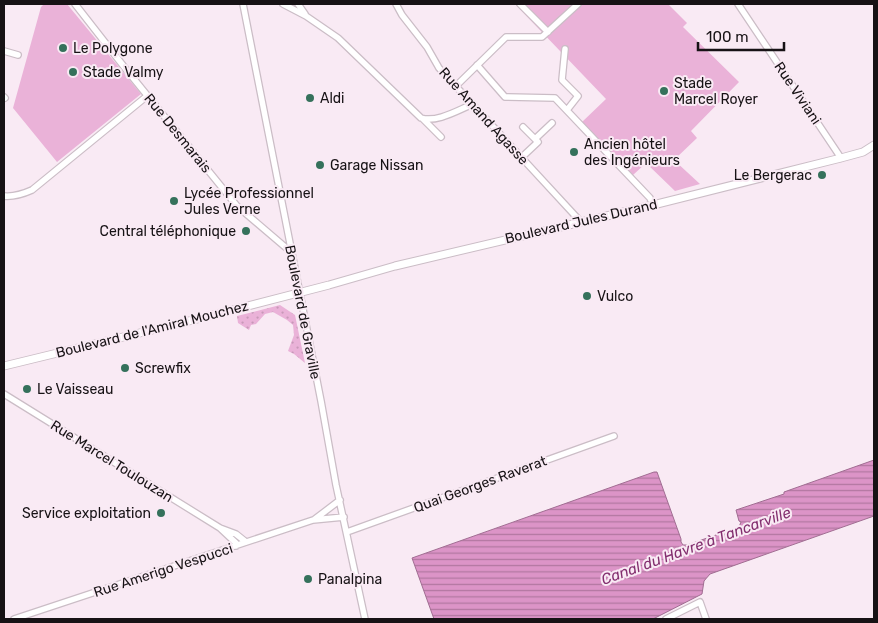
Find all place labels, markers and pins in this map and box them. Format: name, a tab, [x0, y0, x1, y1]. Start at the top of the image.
place label: Le Polygone	[73, 40, 153, 57]
marker: Le Polygone	[57, 42, 69, 54]
place label: Stade Valmy	[83, 64, 164, 81]
marker: Stade Valmy	[67, 66, 79, 78]
place label: Stade Marcel Royer	[674, 75, 759, 108]
marker: Stade Marcel Royer	[658, 85, 670, 97]
place label: Aldi	[320, 90, 345, 107]
marker: Aldi	[304, 92, 316, 104]
place label: Ancien hôtel des Ingénieurs	[584, 136, 680, 169]
marker: Ancien hôtel des Ingénieurs	[568, 146, 580, 158]
place label: Garage Nissan	[330, 157, 423, 174]
marker: Garage Nissan	[314, 159, 326, 171]
place label: Le Bergerac	[734, 167, 812, 184]
marker: Le Bergerac	[816, 169, 828, 181]
place label: Lycée Professionnel Jules Verne	[184, 185, 314, 218]
marker: Lycée Professionnel Jules Verne	[168, 195, 180, 207]
place label: Central téléphonique	[100, 223, 236, 240]
marker: Central téléphonique	[240, 225, 252, 237]
place label: Vulco	[597, 288, 633, 305]
marker: Vulco	[581, 290, 593, 302]
place label: Screwfix	[135, 360, 191, 377]
marker: Screwfix	[119, 362, 131, 374]
place label: Le Vaisseau	[37, 381, 113, 398]
marker: Le Vaisseau	[21, 383, 33, 395]
place label: Service exploitation	[22, 505, 151, 522]
marker: Service exploitation	[155, 507, 167, 519]
place label: Panalpina	[318, 571, 382, 588]
marker: Panalpina	[302, 573, 314, 585]

